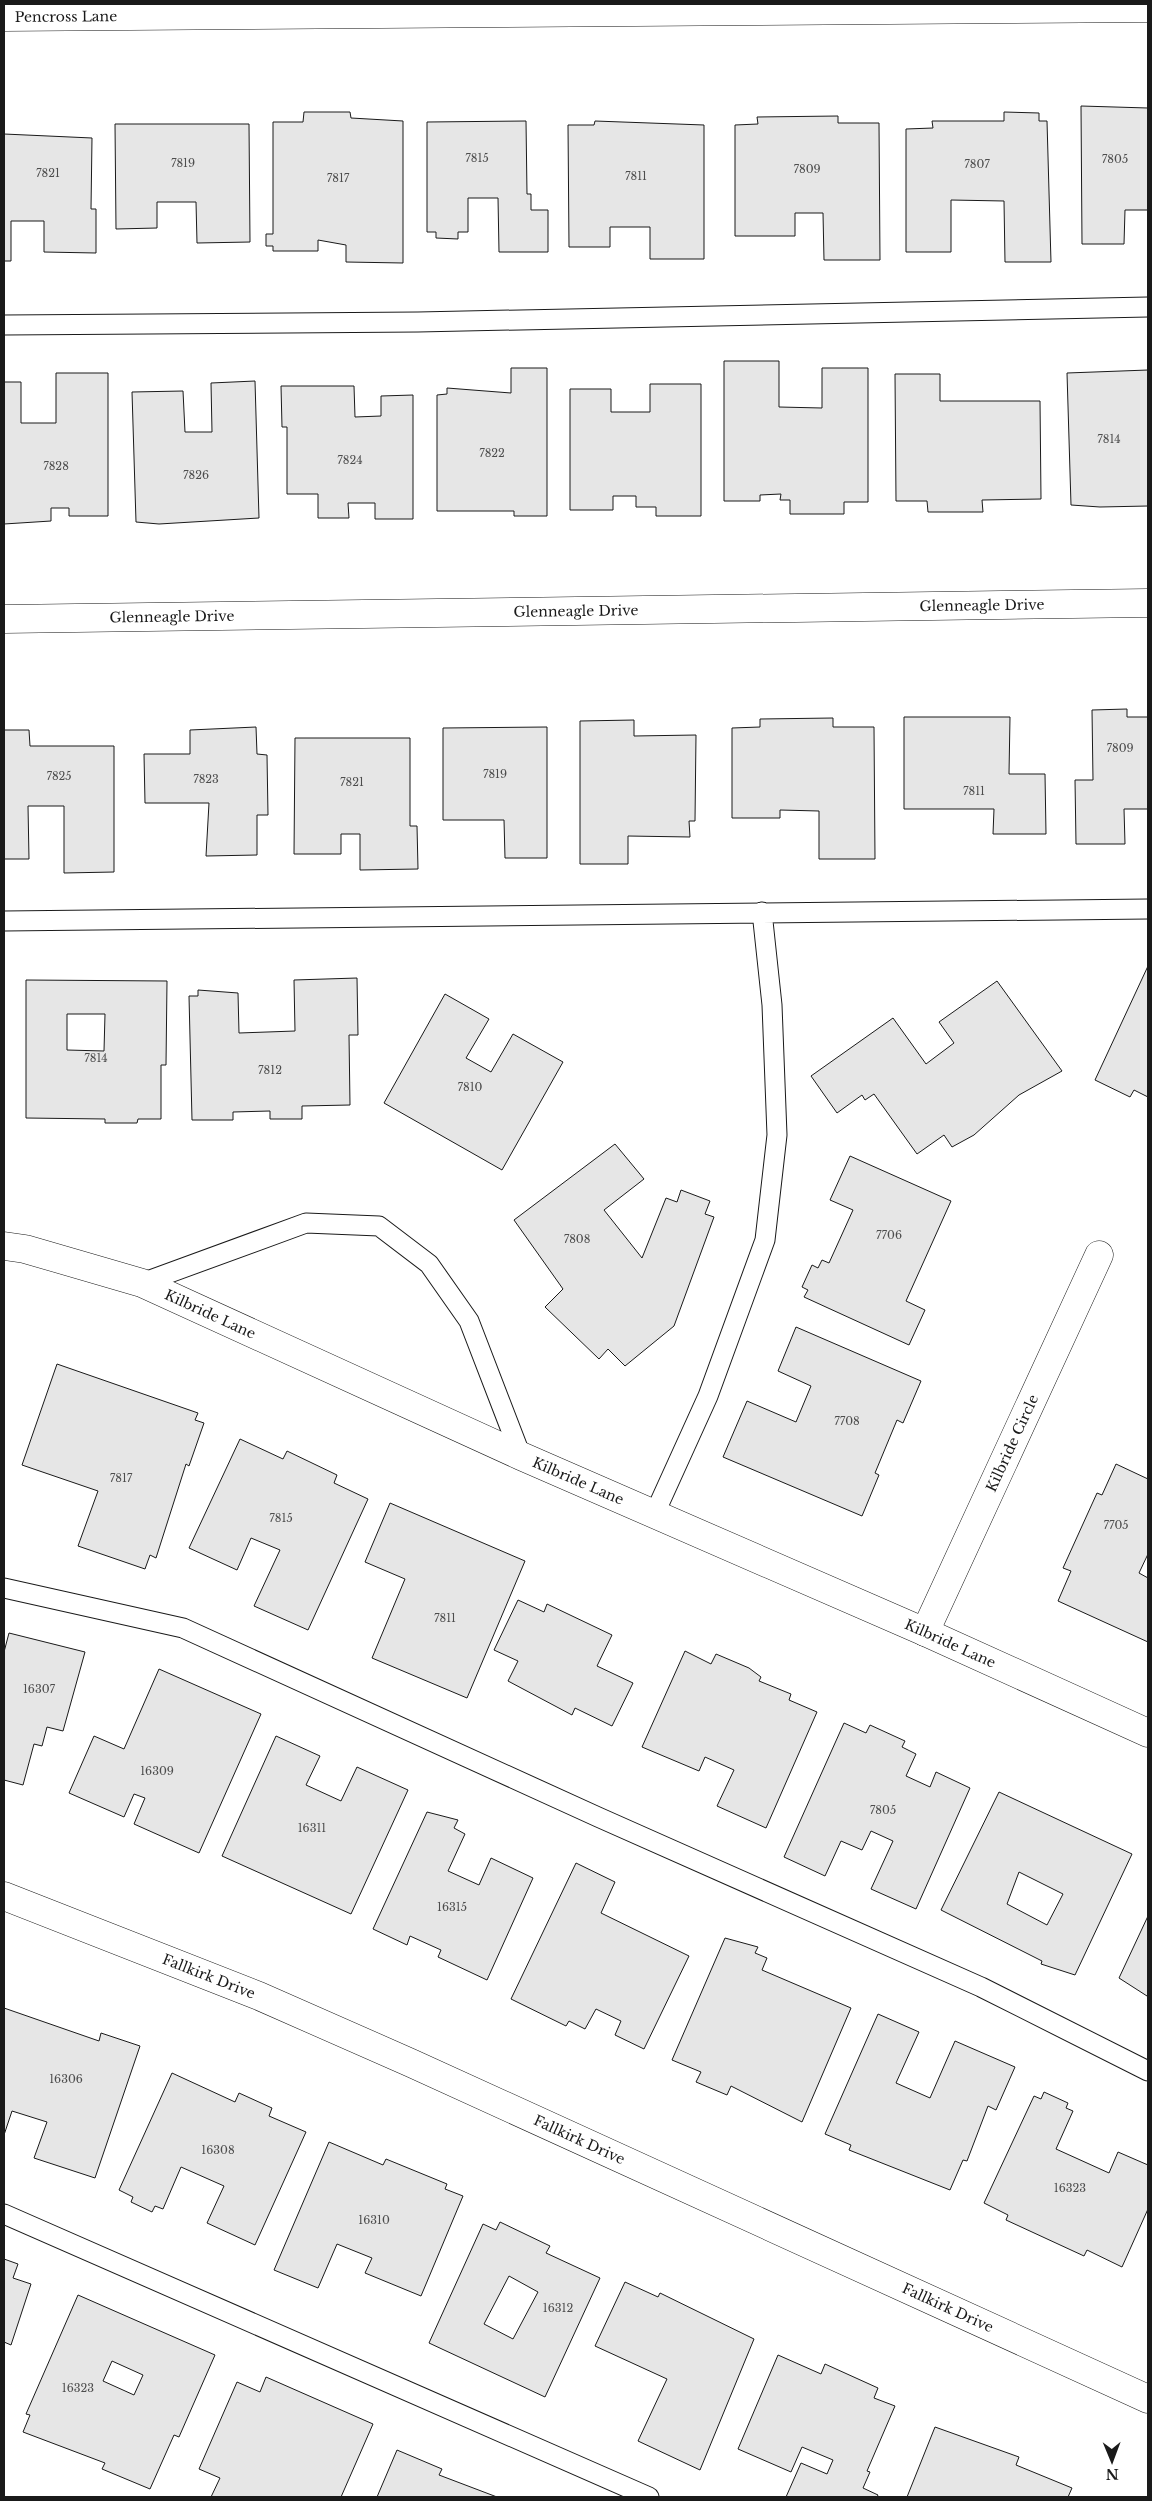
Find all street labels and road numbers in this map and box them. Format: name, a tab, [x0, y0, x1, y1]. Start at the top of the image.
street label: Pencross Lane	[15, 7, 117, 26]
street label: Glenneagle Drive	[919, 595, 1045, 615]
street label: Glenneagle Drive	[513, 601, 639, 621]
street label: Glenneagle Drive	[109, 607, 235, 627]
street label: Kilbride Lane	[162, 1286, 259, 1343]
street label: Kilbride Circle	[982, 1392, 1042, 1495]
street label: Kilbride Lane	[530, 1453, 627, 1509]
street label: Kilbride Lane	[902, 1615, 999, 1672]
street label: Fallkirk Drive	[160, 1950, 258, 2003]
street label: Fallkirk Drive	[531, 2111, 628, 2168]
street label: Fallkirk Drive	[899, 2279, 996, 2336]

